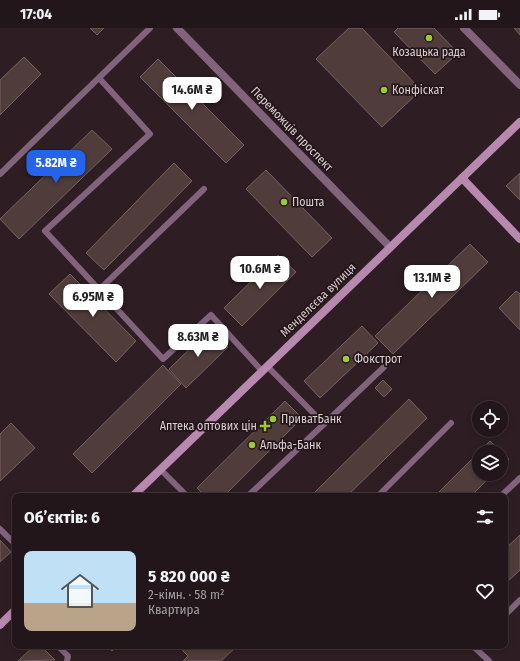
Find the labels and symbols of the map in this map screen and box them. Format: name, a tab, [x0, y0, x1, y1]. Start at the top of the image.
marker: Козацька рада	[424, 33, 434, 43]
place label: Козацька рада	[392, 45, 466, 59]
pin: 14.6M ₴	[155, 77, 229, 111]
place label: Конфіскат	[392, 83, 444, 97]
street label: Переможців проспект	[248, 84, 336, 174]
marker: Конфіскат	[379, 85, 389, 95]
pin: 5.82M ₴	[19, 150, 93, 184]
place label: Пошта	[292, 195, 325, 209]
marker: Пошта	[279, 197, 289, 207]
pin: 10.6M ₴	[223, 256, 297, 290]
street label: Менделєєва вулиця	[277, 260, 359, 340]
pin: 13.1M ₴	[395, 265, 469, 299]
pin: 6.95M ₴	[56, 284, 130, 318]
pin: 8.63M ₴	[161, 324, 235, 358]
place label: Фокстрот	[354, 352, 402, 366]
marker: Фокстрот	[341, 354, 351, 364]
place label: ПриватБанк	[281, 412, 342, 426]
marker: ПриватБанк	[268, 414, 278, 424]
place label: Аптека оптових цін	[160, 419, 257, 433]
marker: Аптека оптових цін	[260, 421, 270, 431]
place label: Альфа-Банк	[260, 438, 322, 452]
marker: Альфа-Банк	[247, 440, 257, 450]

